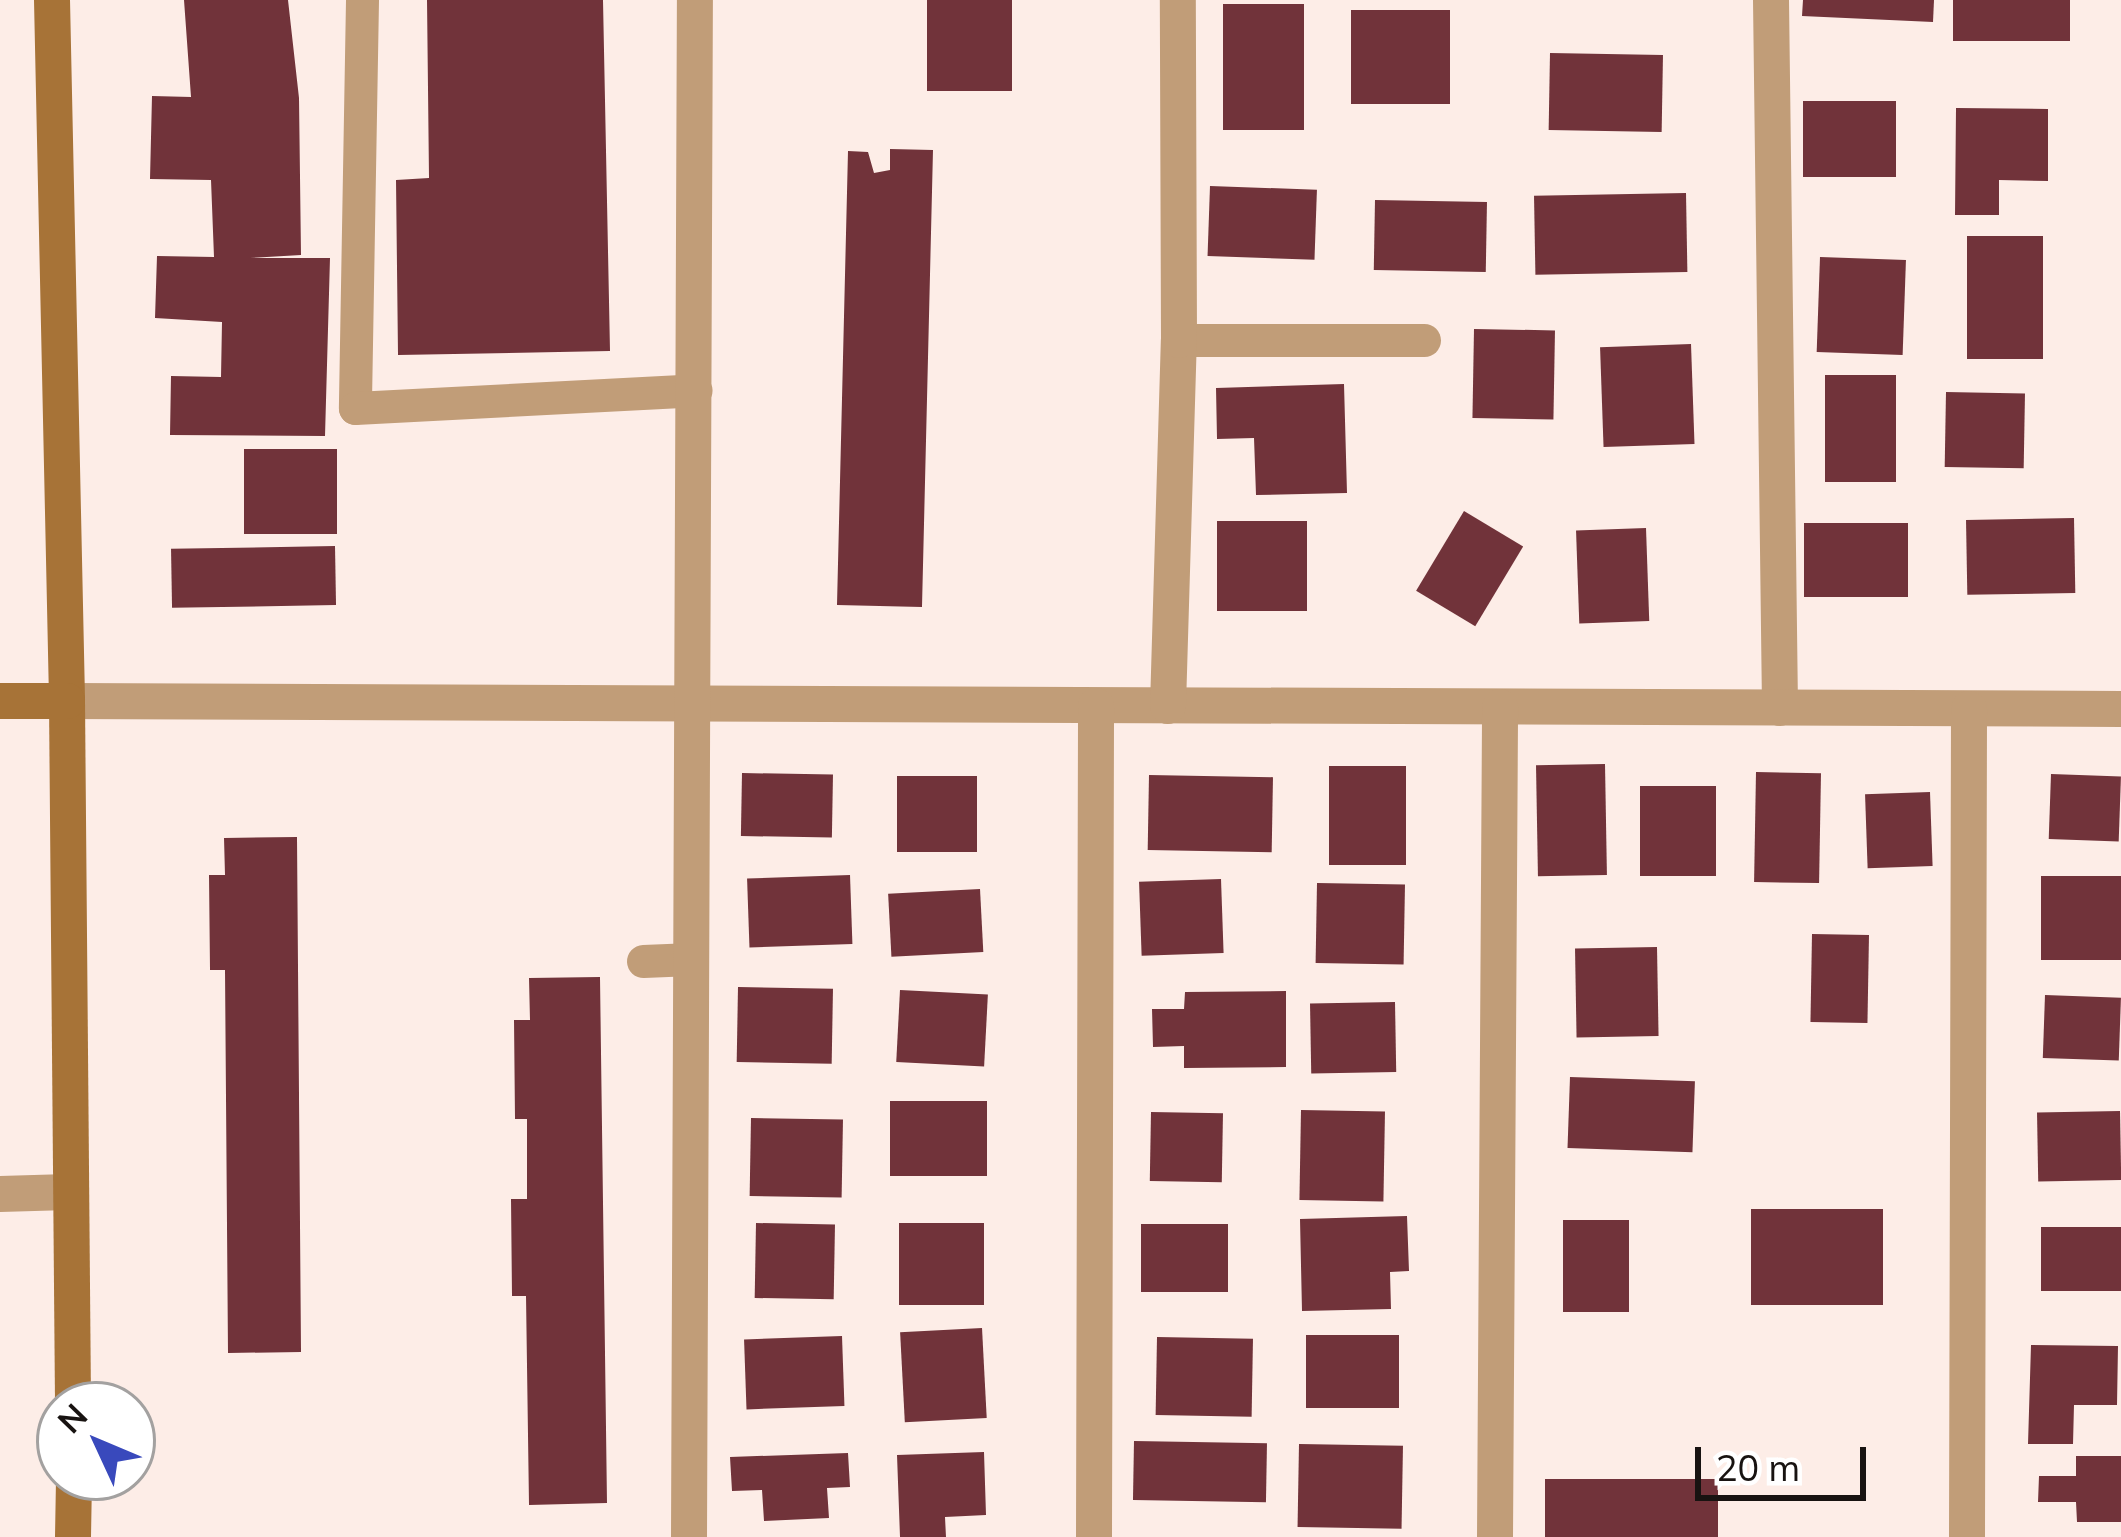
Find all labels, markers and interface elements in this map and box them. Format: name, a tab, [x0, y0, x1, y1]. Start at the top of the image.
north arrow	[36, 1381, 156, 1501]
text: N	[48, 1395, 95, 1441]
scale bar	[1701, 1423, 1872, 1497]
text: 20 m	[1716, 1445, 1800, 1490]

